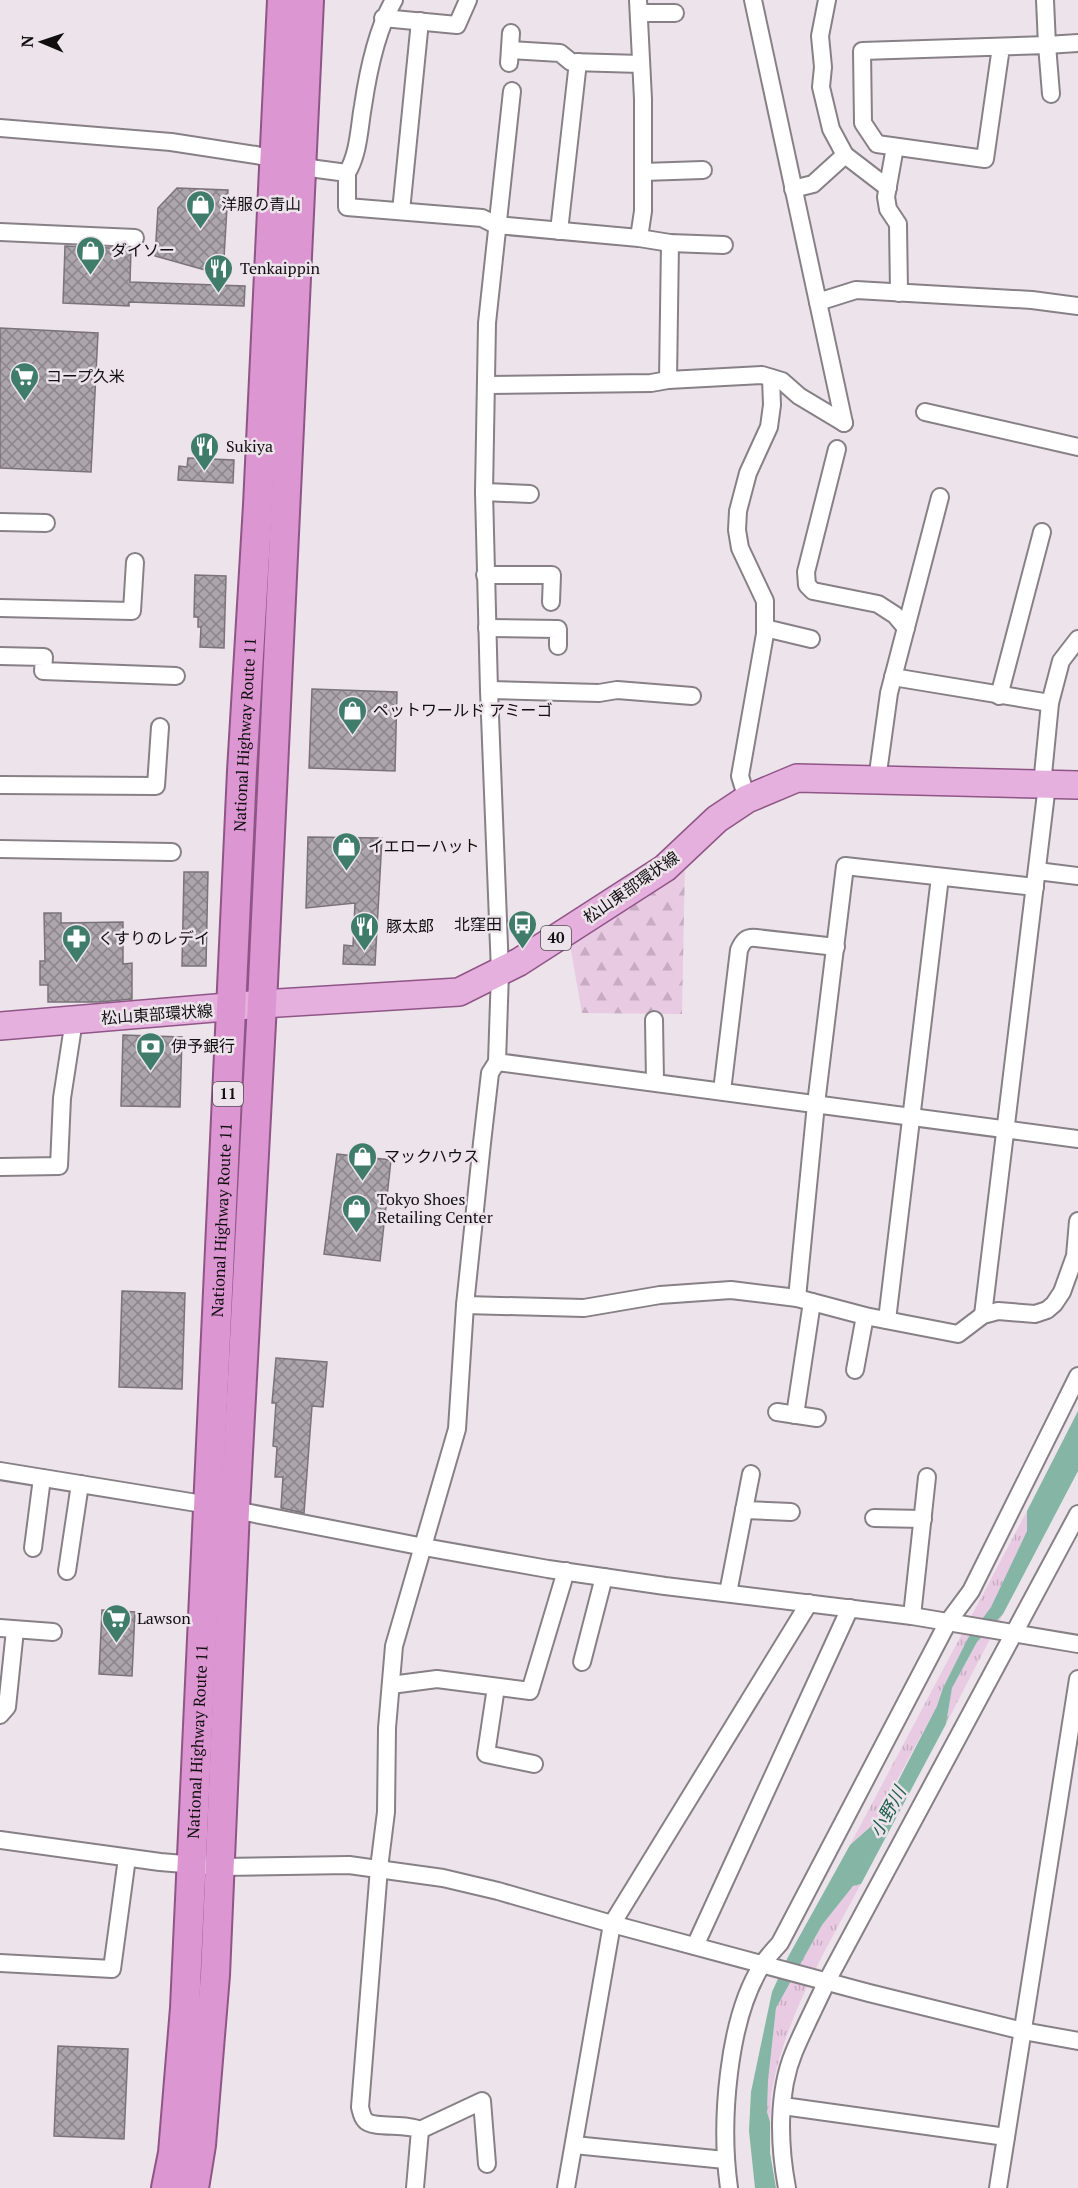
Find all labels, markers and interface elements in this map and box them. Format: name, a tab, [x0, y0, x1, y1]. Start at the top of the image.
north arrow	[12, 12, 72, 72]
text: N	[16, 35, 38, 48]
shop icon: 洋服の青山	[184, 188, 216, 230]
place label: 洋服の青山	[221, 193, 301, 215]
shop icon: ダイソー	[74, 234, 106, 276]
place label: ダイソー	[111, 239, 175, 261]
restaurant icon: Tenkaippin	[203, 252, 235, 294]
place label: Tenkaippin	[240, 257, 321, 279]
supermarket icon: コープ久米	[9, 360, 41, 402]
place label: コープ久米	[46, 365, 125, 387]
restaurant icon: Sukiya	[189, 430, 221, 472]
place label: Sukiya	[226, 435, 273, 457]
street label: National Highway Route 11	[228, 637, 261, 832]
shop icon: ペットワールド アミーゴ	[336, 694, 368, 736]
place label: ペットワールド アミーゴ	[373, 699, 553, 721]
shop icon: イエローハット	[331, 830, 363, 872]
place label: イエローハット	[368, 835, 480, 857]
street label: 松山東部環状線	[579, 846, 683, 928]
bus stop icon: 北窪田	[507, 908, 539, 950]
restaurant icon: 豚太郎	[349, 910, 381, 952]
place label: 北窪田	[454, 913, 502, 935]
place label: 豚太郎	[386, 915, 434, 937]
pharmacy icon: くすりのレデイ	[61, 922, 93, 964]
road number: 40	[541, 926, 571, 950]
place label: くすりのレデイ	[98, 927, 210, 949]
street label: 松山東部環状線	[100, 999, 214, 1029]
bank icon: 伊予銀行	[134, 1030, 166, 1072]
place label: 伊予銀行	[171, 1035, 235, 1057]
road number: 11	[213, 1082, 243, 1106]
street label: National Highway Route 11	[206, 1122, 237, 1318]
shop icon: マックハウス	[347, 1140, 379, 1182]
place label: マックハウス	[384, 1145, 479, 1167]
place label: Tokyo Shoes Retailing Center	[377, 1188, 494, 1228]
shop icon: Tokyo Shoes Retailing Center	[340, 1192, 372, 1234]
supermarket icon: Lawson	[100, 1602, 132, 1644]
place label: Lawson	[137, 1607, 191, 1629]
street label: National Highway Route 11	[182, 1644, 213, 1839]
water label: 小野川	[864, 1780, 912, 1841]

